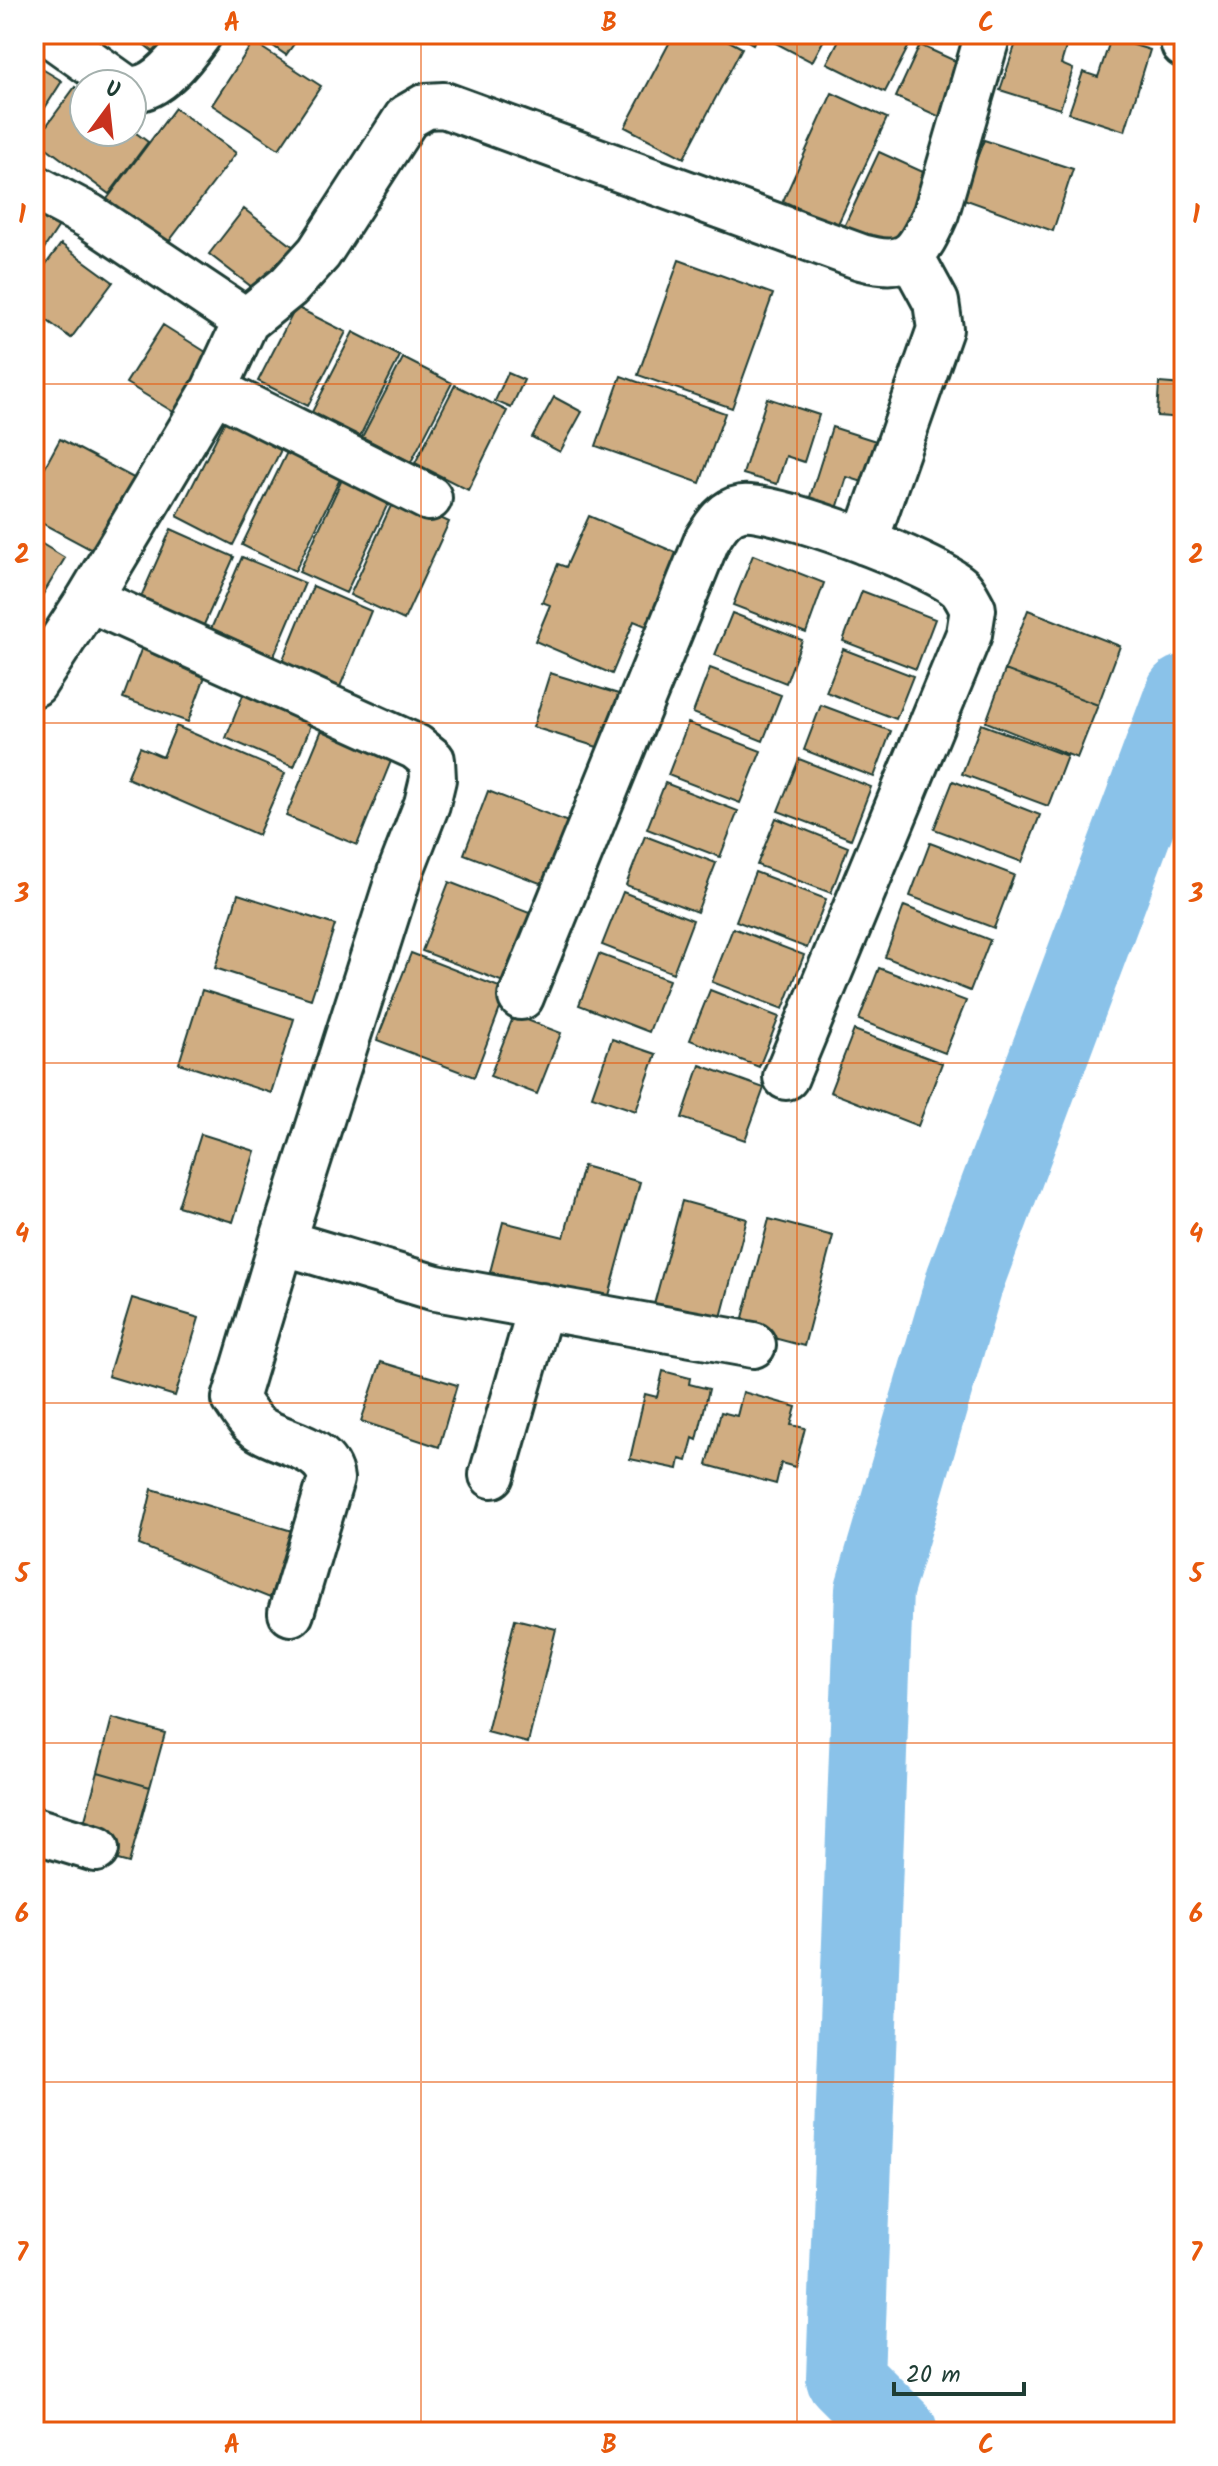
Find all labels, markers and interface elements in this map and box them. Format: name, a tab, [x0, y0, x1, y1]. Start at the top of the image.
text: A	[224, 3, 240, 45]
text: B	[601, 3, 617, 45]
text: C	[978, 3, 994, 45]
north arrow	[68, 68, 148, 148]
text: U	[102, 72, 123, 110]
text: 1	[18, 195, 26, 237]
text: 1	[1192, 195, 1200, 237]
text: 2	[14, 535, 30, 577]
text: 2	[1188, 535, 1204, 577]
text: 3	[14, 874, 29, 916]
text: 3	[1188, 874, 1203, 916]
text: 4	[15, 1214, 29, 1256]
text: 4	[1189, 1214, 1203, 1256]
text: 5	[14, 1554, 30, 1596]
text: 5	[1188, 1554, 1204, 1596]
text: 6	[15, 1894, 29, 1936]
text: 6	[1189, 1894, 1203, 1936]
text: 7	[16, 2233, 29, 2275]
text: 7	[1190, 2233, 1203, 2275]
scale bar	[894, 2346, 1024, 2396]
text: 20 m	[906, 2356, 961, 2395]
text: A	[224, 2425, 240, 2466]
text: B	[601, 2425, 617, 2466]
text: C	[978, 2425, 994, 2466]

